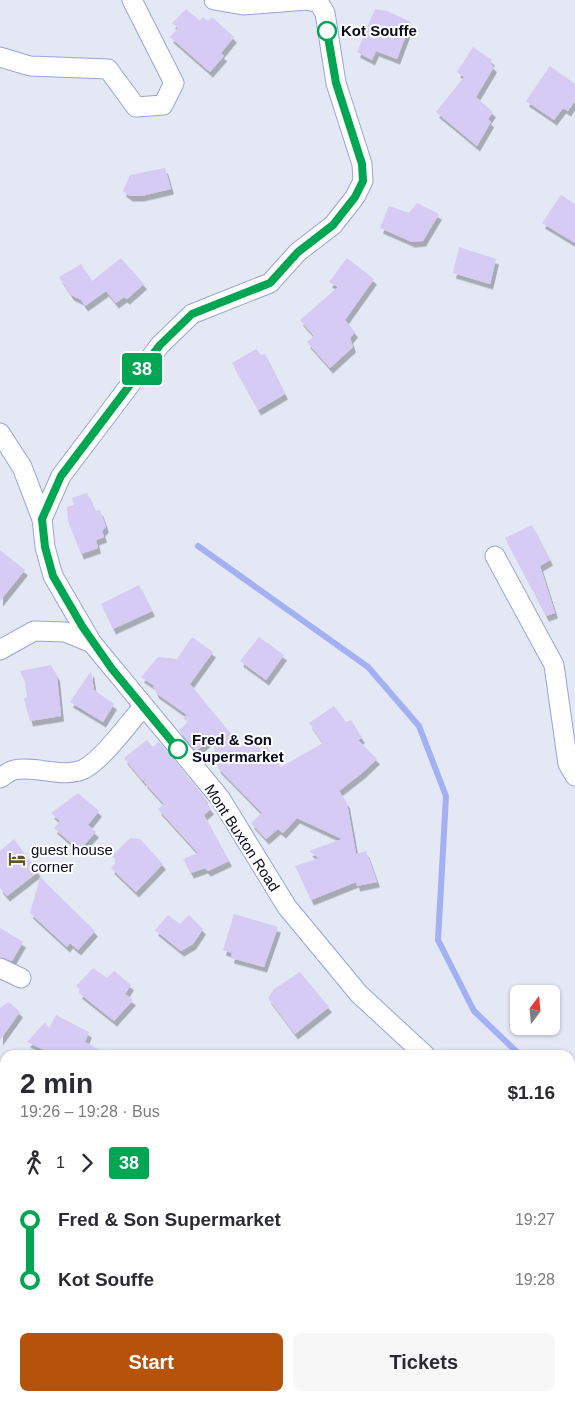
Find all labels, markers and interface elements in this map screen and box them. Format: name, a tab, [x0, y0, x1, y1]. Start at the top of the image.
marker: Kot Souffe	[317, 21, 337, 41]
place label: Kot Souffe	[341, 22, 417, 39]
line badge: 38	[120, 353, 164, 385]
text: 38	[132, 359, 152, 379]
place label: Fred & Son Supermarket	[192, 731, 284, 765]
marker: Fred & Son Supermarket	[168, 739, 188, 759]
street label: Mont Buxton Road	[201, 781, 283, 894]
place label: guest house corner	[31, 841, 113, 875]
hotel icon: guest house corner	[7, 849, 27, 869]
north arrow	[510, 985, 560, 1035]
map controls	[510, 985, 560, 1035]
text: 2 min	[20, 1068, 93, 1099]
text: $1.16	[507, 1082, 555, 1103]
text: 19:26 – 19:28 · Bus	[20, 1103, 160, 1120]
icon: walk	[20, 1149, 48, 1177]
icon: forward	[73, 1149, 101, 1177]
text: 38	[119, 1153, 139, 1173]
text: 1	[56, 1154, 65, 1171]
text: Fred & Son Supermarket	[58, 1209, 281, 1230]
text: 19:27	[515, 1211, 555, 1228]
text: Kot Souffe	[58, 1269, 154, 1290]
text: 19:28	[515, 1271, 555, 1288]
button: Start	[20, 1333, 283, 1391]
button: Tickets	[293, 1333, 555, 1391]

